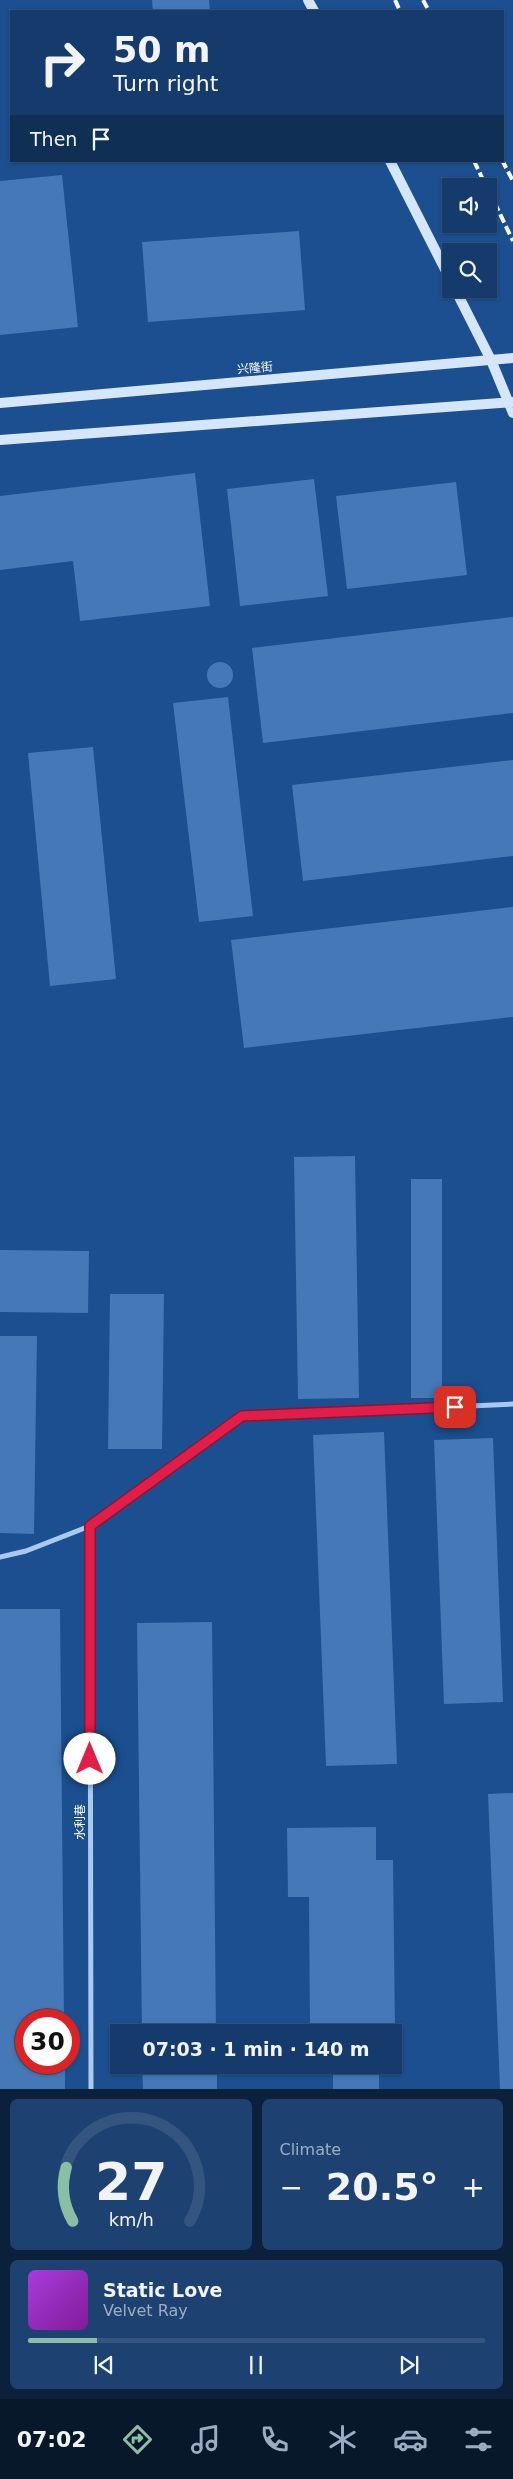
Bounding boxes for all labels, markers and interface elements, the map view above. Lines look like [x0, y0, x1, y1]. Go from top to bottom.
icon: right [30, 30, 95, 95]
text: 50 m [113, 30, 210, 70]
text: Turn right [113, 71, 218, 96]
icon: arrive [87, 125, 115, 153]
text: Then [30, 128, 77, 150]
map controls [442, 178, 497, 298]
button: sound [442, 178, 497, 233]
button: search [442, 243, 497, 298]
street label: 兴隆街 [236, 359, 274, 377]
pin [434, 1386, 476, 1428]
icon: arrive [441, 1393, 469, 1421]
position arrow [63, 1732, 115, 1784]
street label: 水利巷 [73, 1804, 87, 1840]
speed limit sign: 30 [15, 2009, 80, 2074]
text: 07:03 · 1 min · 140 m [142, 2038, 370, 2060]
text: Climate [280, 2140, 341, 2159]
text: 27 [95, 2152, 167, 2212]
text: 20.5° [326, 2165, 439, 2209]
text: − [280, 2171, 303, 2204]
text: + [462, 2171, 485, 2204]
text: km/h [108, 2209, 153, 2230]
text: Static Love [103, 2279, 223, 2301]
text: Velvet Ray [103, 2301, 188, 2320]
icon: previous [90, 2351, 118, 2379]
icon: pause [242, 2351, 270, 2379]
icon: next [395, 2351, 423, 2379]
icon: directions [120, 2422, 155, 2457]
icon: music [188, 2422, 223, 2457]
icon: phone [257, 2422, 292, 2457]
icon: climate [325, 2422, 360, 2457]
icon: car [393, 2422, 428, 2457]
icon: filters [461, 2422, 496, 2457]
text: 07:02 [17, 2427, 87, 2452]

